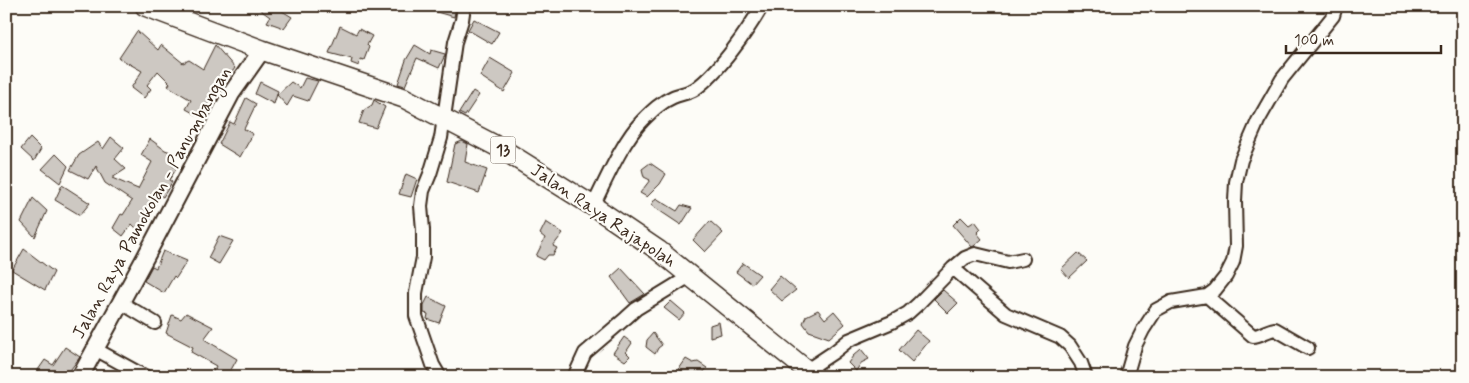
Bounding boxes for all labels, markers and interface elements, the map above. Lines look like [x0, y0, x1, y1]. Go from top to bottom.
scale bar [1286, 22, 1442, 54]
text: 100 m [1294, 31, 1334, 51]
street label: Jalan Raya Pamokolan - Panumbangan [67, 63, 238, 344]
road number: 13 [490, 136, 516, 164]
street label: Jalan Raya Rajapolah [526, 158, 680, 274]

